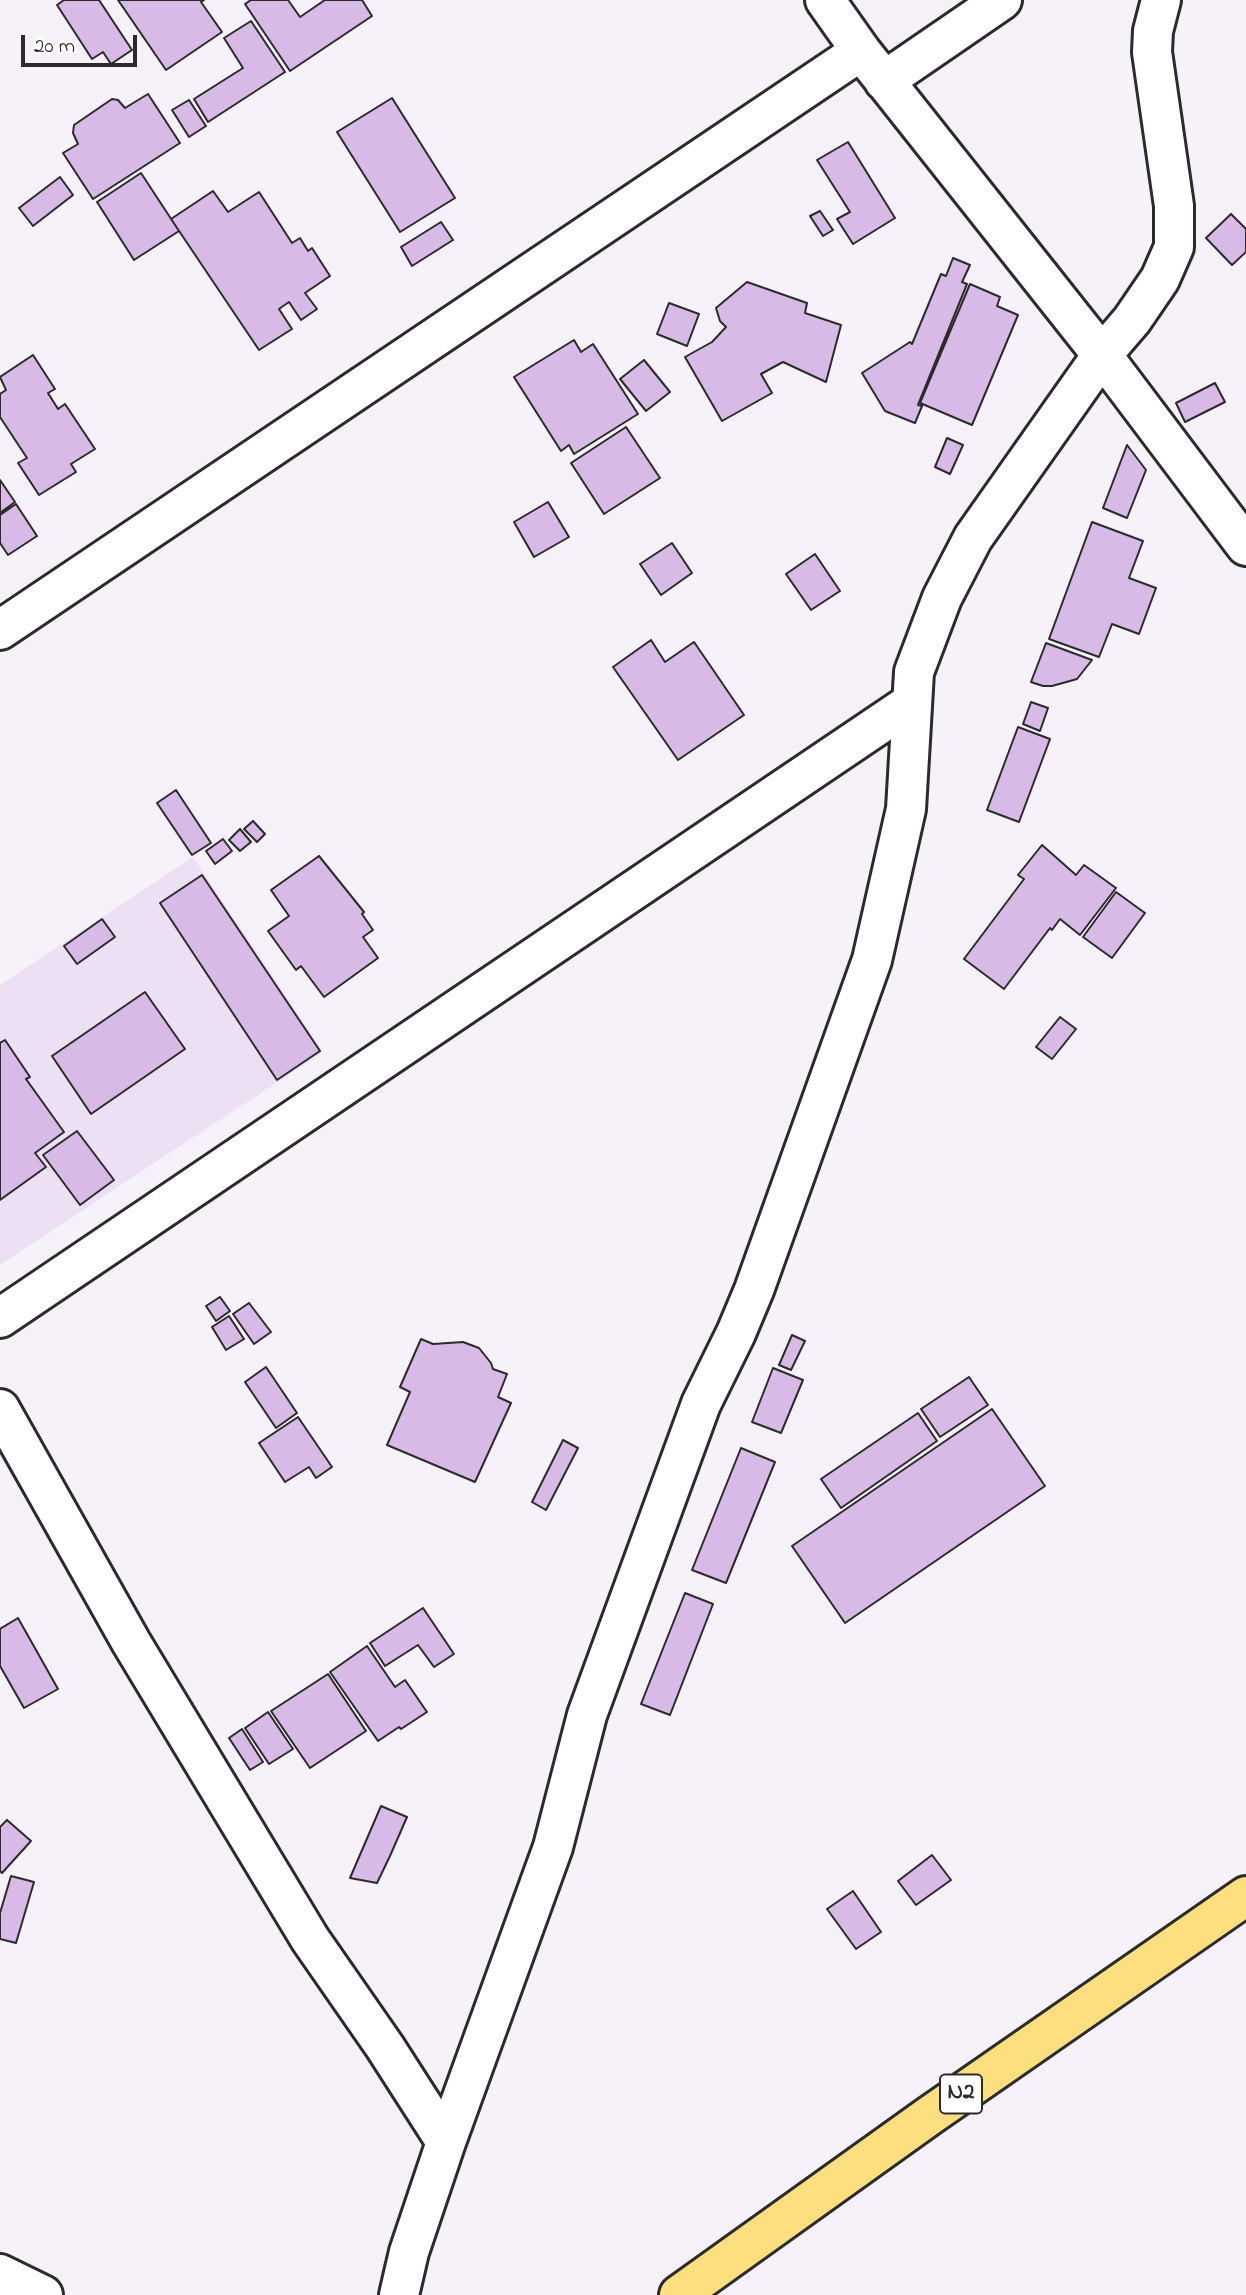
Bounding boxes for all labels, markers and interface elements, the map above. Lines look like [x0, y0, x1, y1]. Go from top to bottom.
scale bar [24, 21, 140, 65]
text: 20 m [34, 32, 75, 62]
road number: N2 [940, 2074, 982, 2114]

